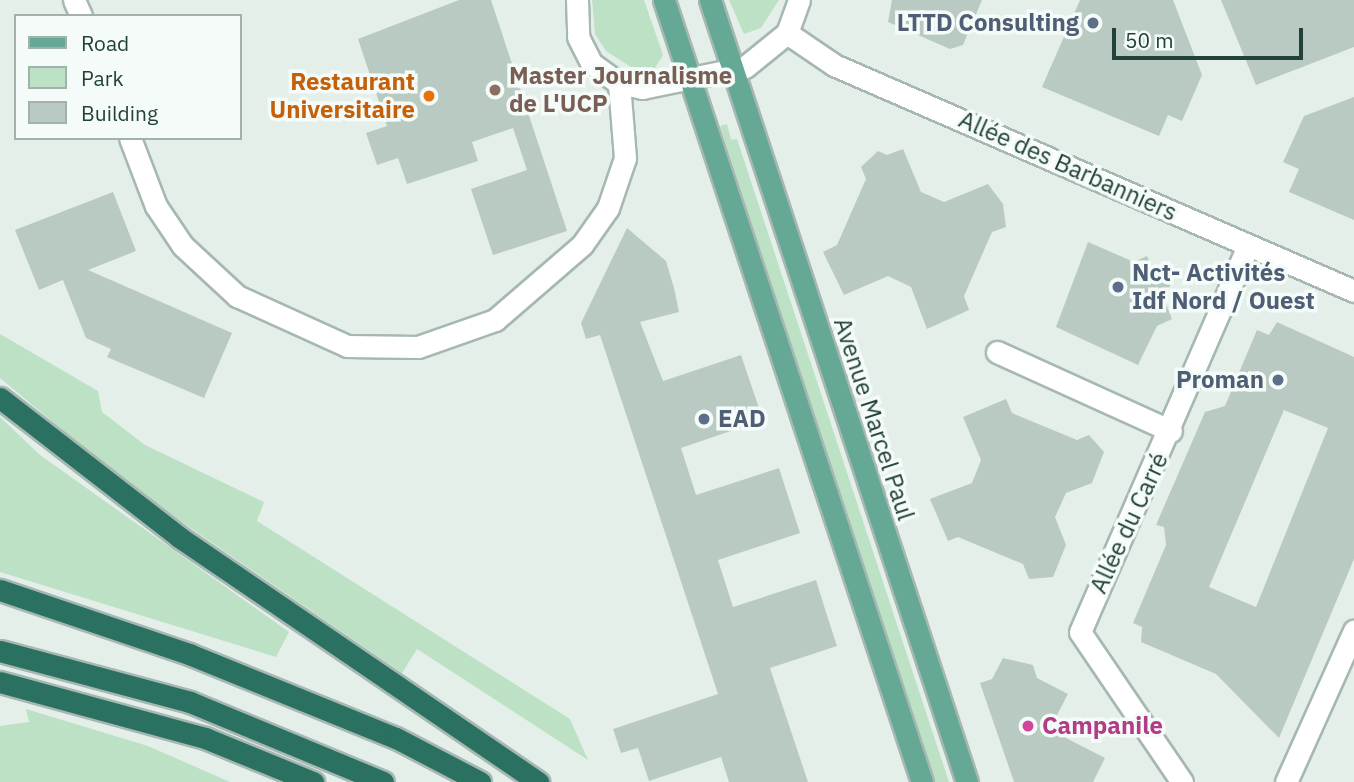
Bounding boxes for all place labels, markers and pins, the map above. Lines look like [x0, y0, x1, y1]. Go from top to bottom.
place label: LTTD Consulting [897, 9, 1079, 37]
marker: LTTD Consulting [1085, 15, 1101, 31]
place label: Master Journalisme de L'UCP [509, 62, 732, 118]
place label: Restaurant Universitaire [270, 68, 415, 124]
marker: Master Journalisme de L'UCP [487, 82, 503, 98]
marker: Restaurant Universitaire [421, 88, 437, 104]
place label: Nct- Activités Idf Nord / Ouest [1132, 259, 1315, 315]
marker: Nct- Activités Idf Nord / Ouest [1110, 279, 1126, 295]
place label: Proman [1176, 366, 1264, 394]
marker: Proman [1270, 372, 1286, 388]
place label: EAD [718, 405, 766, 433]
marker: EAD [696, 411, 712, 427]
place label: Campanile [1042, 712, 1163, 740]
marker: Campanile [1020, 718, 1036, 734]

